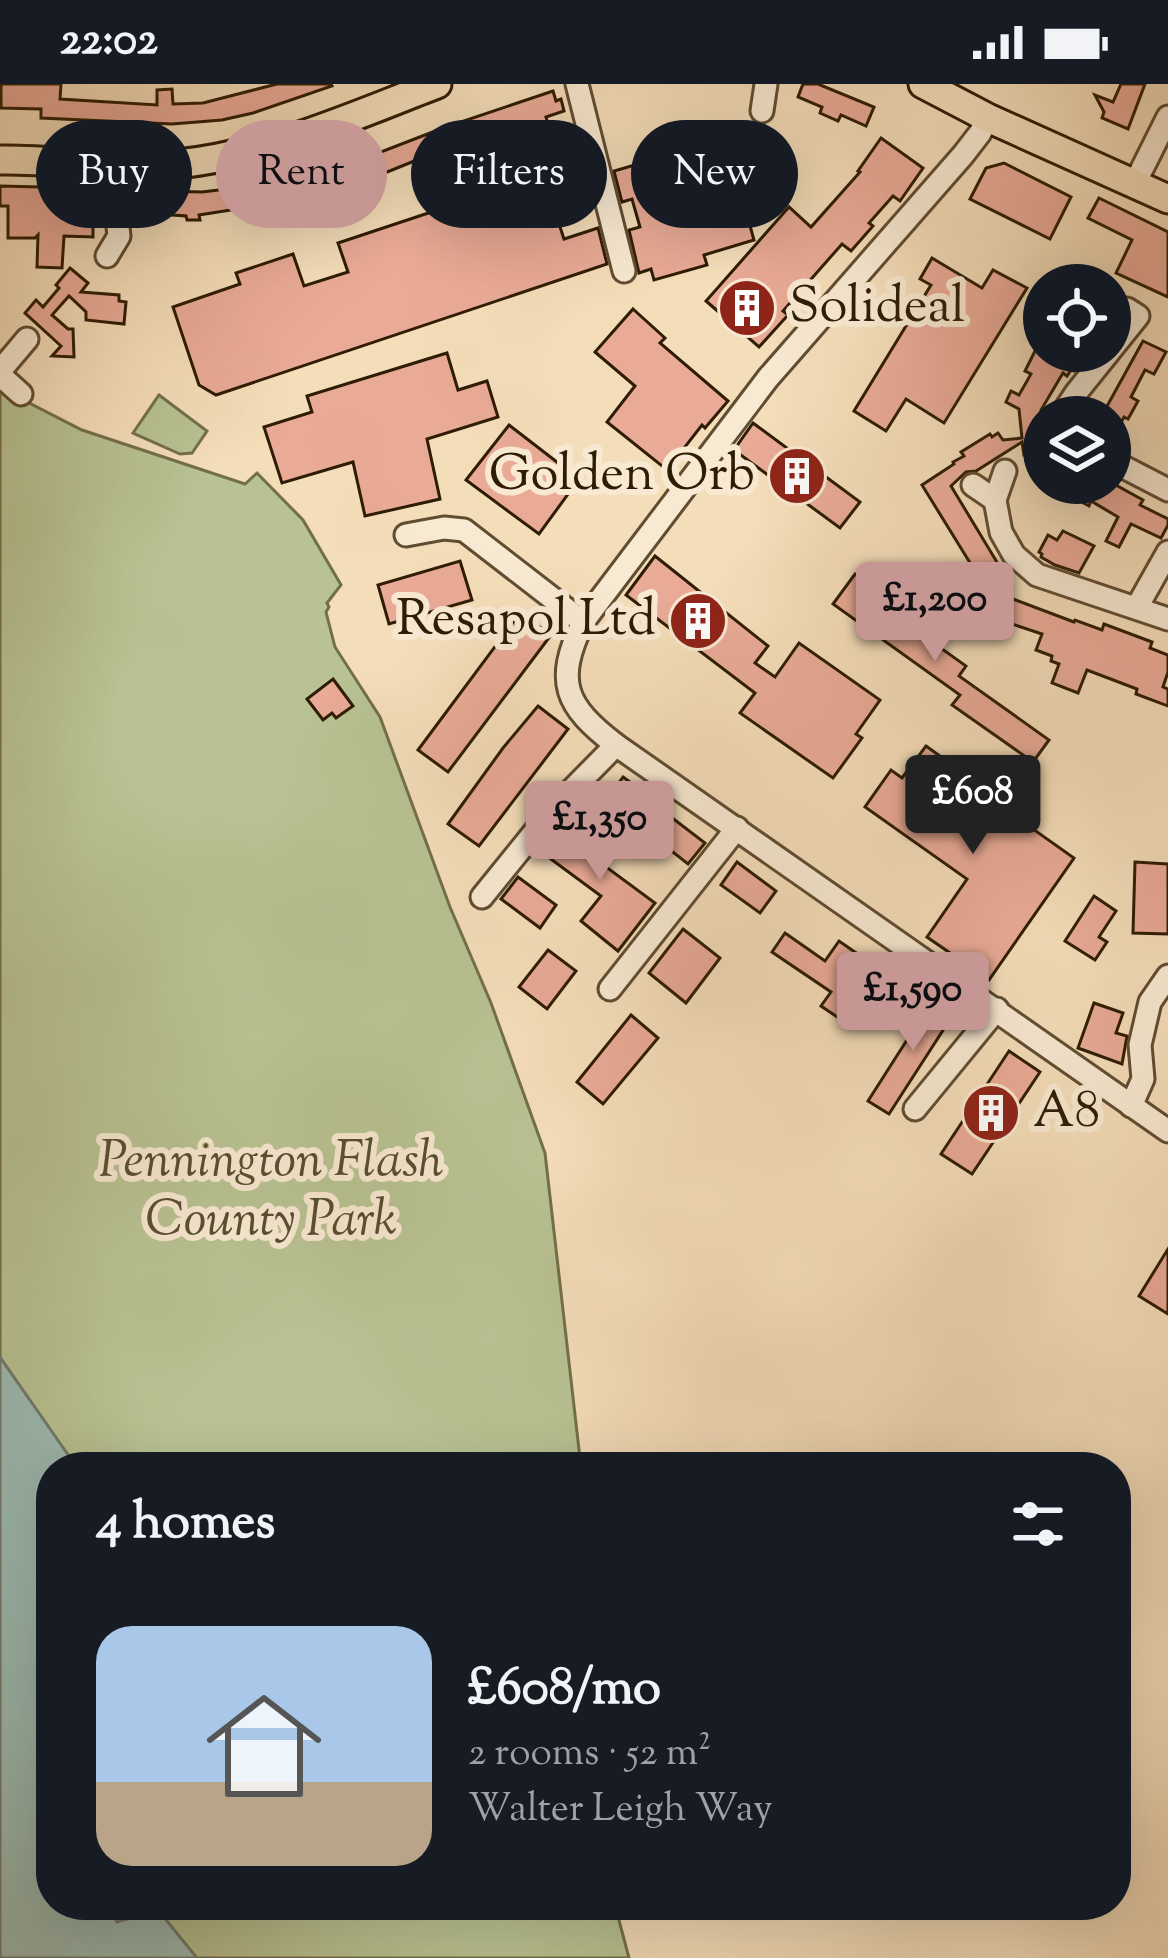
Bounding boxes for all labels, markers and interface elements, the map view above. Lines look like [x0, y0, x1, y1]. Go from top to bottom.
text: 22:02 [60, 10, 158, 75]
chip: Buy [36, 120, 192, 228]
chip: Rent [216, 120, 387, 228]
chip: Filters [411, 120, 607, 228]
chip: New [631, 120, 798, 228]
map controls [1023, 264, 1131, 504]
button: locate [1023, 264, 1131, 372]
place label: Solideal [789, 272, 965, 345]
building icon: Solideal [716, 277, 778, 339]
button: layers [1023, 396, 1131, 504]
place label: Golden Orb [489, 440, 755, 513]
building icon: Golden Orb [766, 445, 828, 507]
pin: £1,200 [837, 562, 1033, 664]
text: £1,200 [883, 573, 987, 629]
place label: Resapol Ltd [396, 585, 656, 658]
building icon: Resapol Ltd [667, 590, 729, 652]
pin: £608 [902, 755, 1044, 857]
text: £608 [932, 766, 1014, 822]
pin: £1,350 [502, 781, 698, 883]
text: £1,350 [553, 792, 647, 848]
pin: £1,590 [815, 952, 1011, 1054]
text: £1,590 [864, 963, 962, 1019]
place label: A8 [1033, 1077, 1100, 1150]
building icon: A8 [960, 1082, 1022, 1144]
park label: Pennington Flash County Park [99, 1126, 444, 1258]
text: 4 homes [96, 1488, 275, 1561]
icon: filters [1005, 1491, 1071, 1557]
text: £608/mo [468, 1654, 661, 1727]
icon: home [192, 1674, 336, 1818]
text: 2 rooms · 52 m² [468, 1727, 711, 1783]
text: Walter Leigh Way [468, 1783, 773, 1839]

